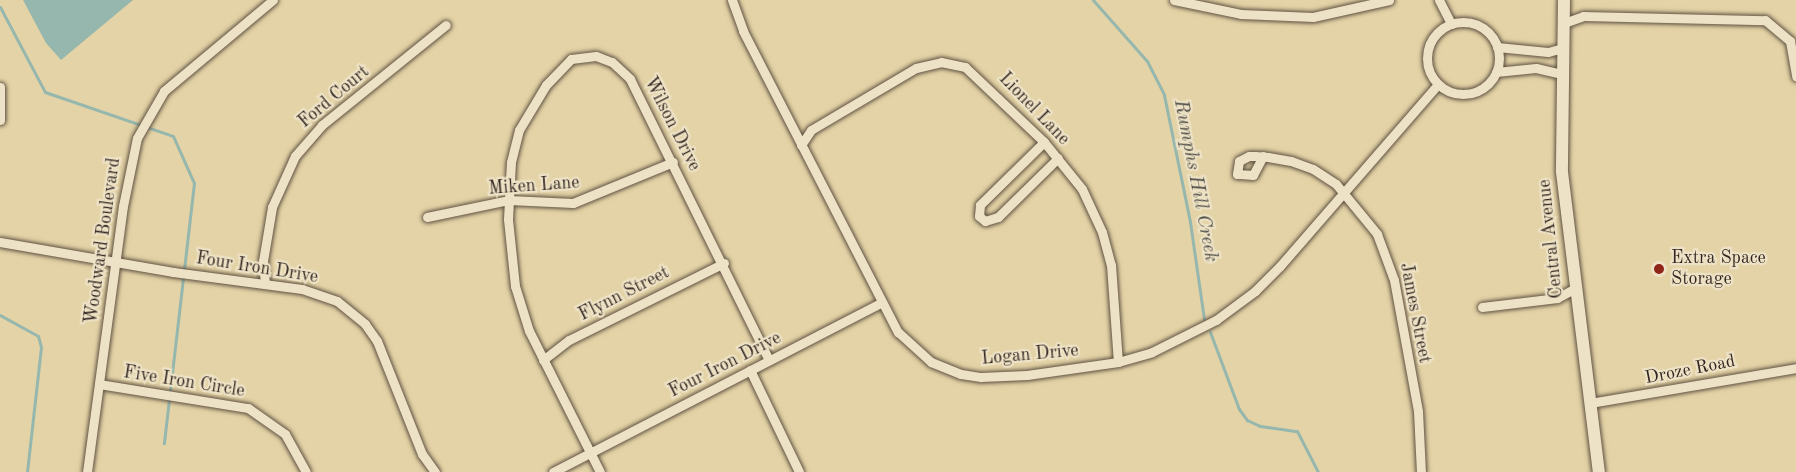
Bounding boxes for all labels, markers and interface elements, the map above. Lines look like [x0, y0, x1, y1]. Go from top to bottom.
street label: Ford Court [294, 61, 374, 133]
street label: Lionel Lane [994, 68, 1074, 150]
street label: Wilson Drive [639, 73, 705, 175]
water label: Rumphs Hill Creek [1167, 98, 1223, 264]
street label: Woodward Boulevard [81, 157, 125, 325]
street label: Miken Lane [488, 172, 580, 200]
street label: Central Avenue [1534, 178, 1568, 300]
street label: Four Iron Drive [194, 248, 320, 288]
place label: Extra Space Storage [1671, 248, 1766, 290]
street label: James Street [1395, 261, 1435, 365]
street label: Flynn Street [575, 262, 673, 326]
marker: Extra Space Storage [1652, 262, 1666, 276]
street label: Four Iron Drive [665, 327, 785, 403]
street label: Logan Drive [980, 340, 1080, 370]
street label: Droze Road [1643, 351, 1737, 389]
street label: Five Iron Circle [122, 362, 246, 402]

